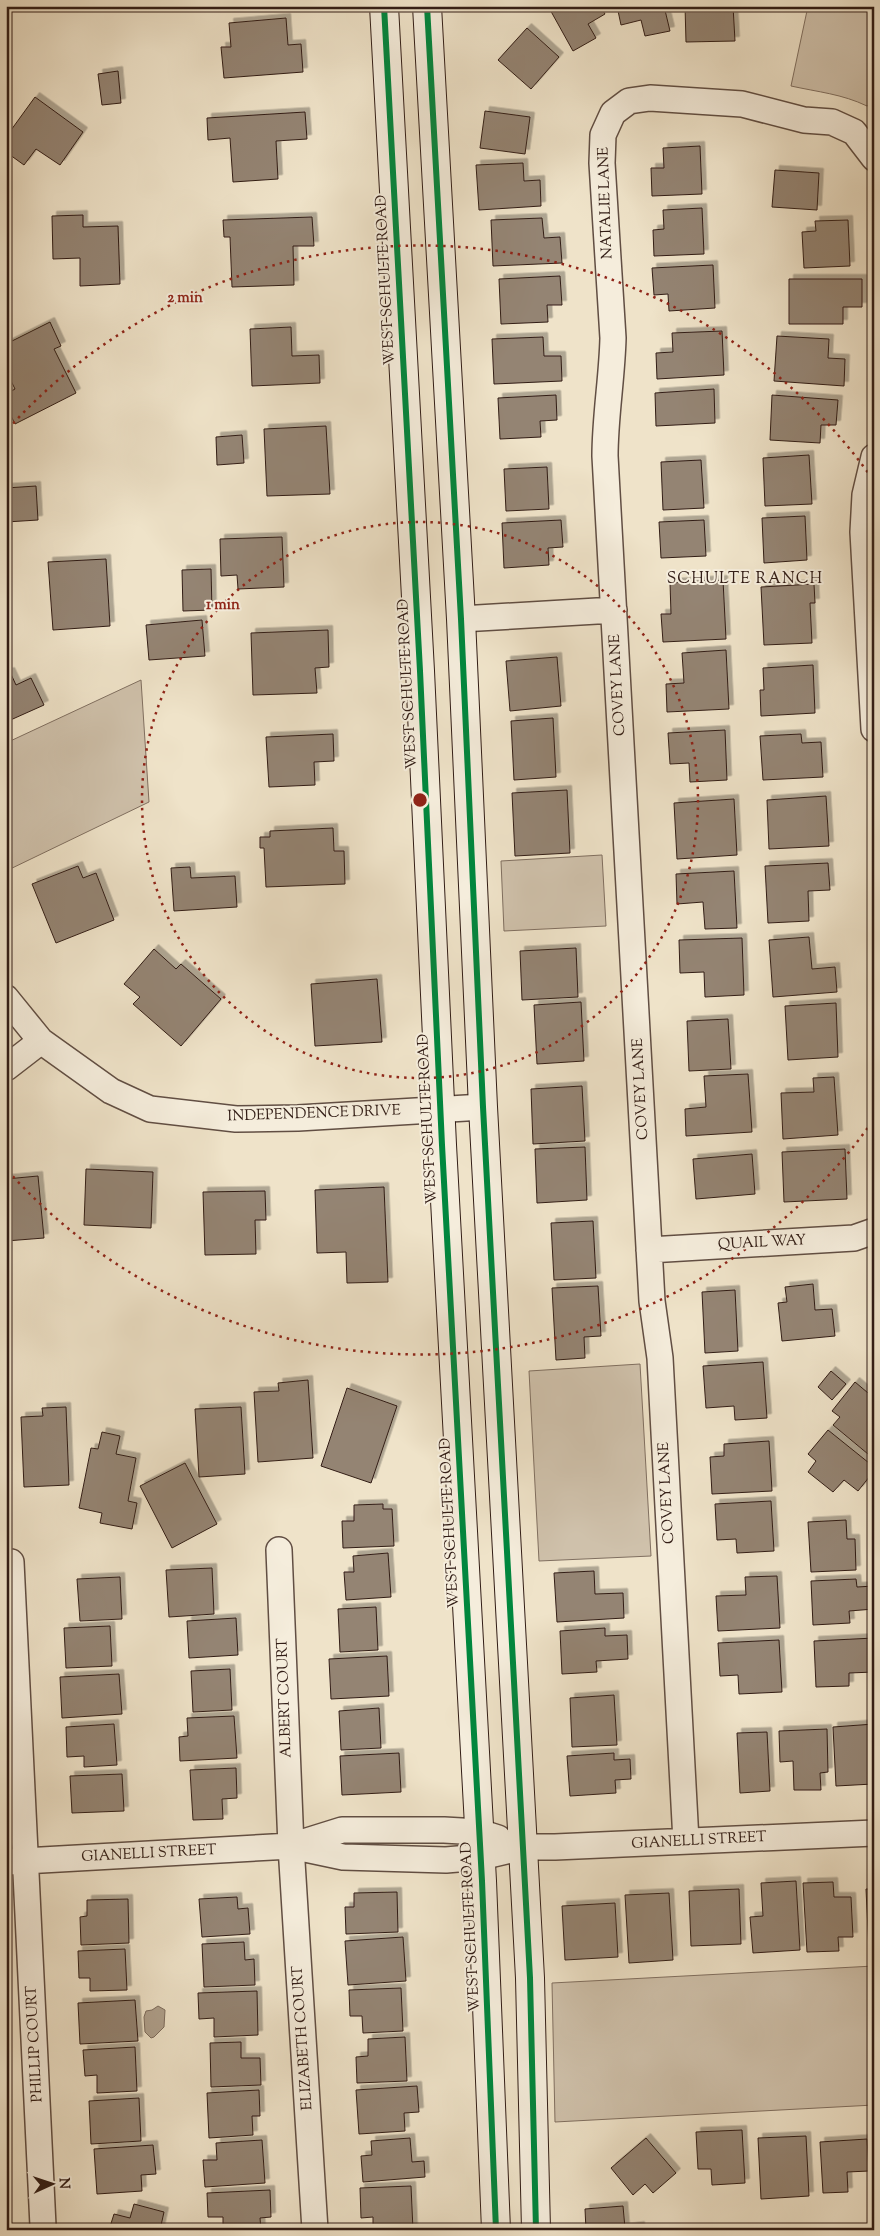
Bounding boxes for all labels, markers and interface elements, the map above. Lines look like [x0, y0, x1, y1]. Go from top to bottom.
street label: NATALIE LANE [594, 146, 618, 260]
street label: WEST SCHULTE ROAD [371, 194, 401, 366]
text: 2 min [167, 288, 203, 309]
district label: SCHULTE RANCH [667, 568, 823, 591]
text: 1 min [206, 595, 240, 616]
street label: WEST SCHULTE ROAD [393, 598, 423, 770]
street label: COVEY LANE [605, 634, 631, 736]
centre of rings [411, 791, 429, 809]
street label: WEST SCHULTE ROAD [413, 1033, 443, 1205]
street label: COVEY LANE [628, 1038, 654, 1140]
street label: INDEPENDENCE DRIVE [227, 1100, 401, 1128]
street label: QUAIL WAY [717, 1230, 807, 1256]
street label: WEST SCHULTE ROAD [435, 1437, 465, 1609]
street label: COVEY LANE [654, 1442, 680, 1544]
street label: ALBERT COURT [272, 1637, 298, 1758]
street label: GIANELLI STREET [631, 1827, 768, 1855]
street label: GIANELLI STREET [81, 1840, 218, 1868]
street label: WEST SCHULTE ROAD [456, 1841, 486, 2013]
street label: ELIZABETH COURT [287, 1965, 319, 2111]
street label: PHILLIP COURT [21, 1985, 49, 2103]
north arrow [28, 2158, 78, 2208]
text: N [53, 2177, 73, 2190]

